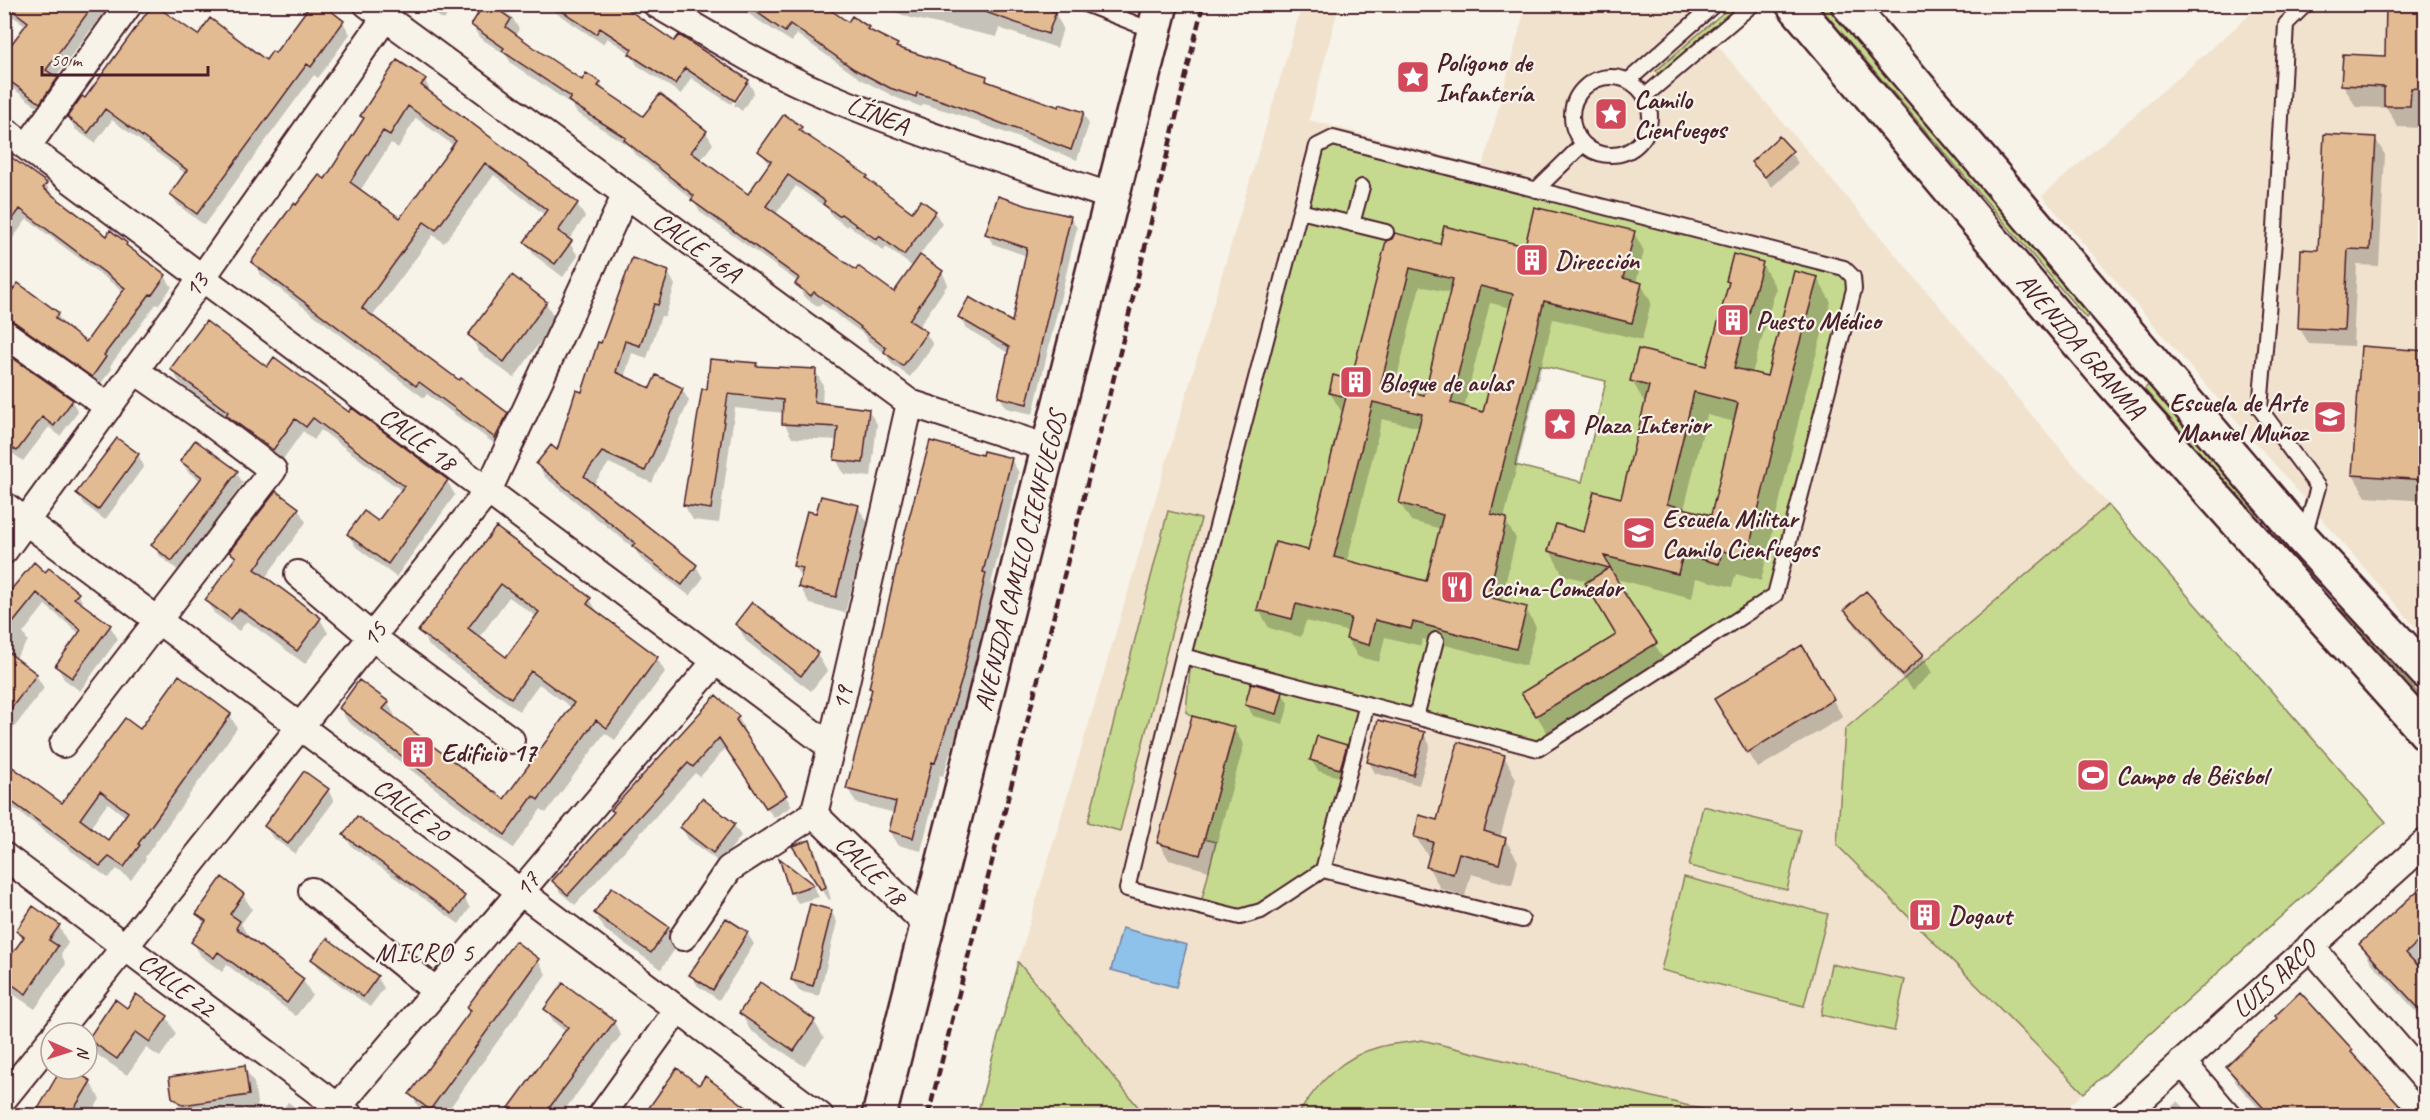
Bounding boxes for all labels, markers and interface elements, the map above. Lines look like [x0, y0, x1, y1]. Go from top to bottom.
scale bar [42, 39, 208, 77]
place label: Polígono de Infantería [1436, 46, 1535, 109]
text: 50 m [51, 49, 84, 71]
place icon: Polígono de Infantería [1395, 59, 1431, 95]
place label: Camilo Cienfuegos [1634, 83, 1729, 146]
street label: LÍNEA [842, 88, 915, 142]
place icon: Camilo Cienfuegos [1593, 96, 1629, 132]
street label: CALLE 16A [647, 204, 749, 291]
building icon: Dirección [1514, 242, 1550, 278]
place label: Dirección [1555, 244, 1640, 277]
street label: 13 [176, 264, 218, 304]
street label: AVENIDA GRANMA [2010, 266, 2154, 426]
building icon: Puesto Médico [1715, 302, 1751, 338]
place label: Puesto Médico [1756, 304, 1883, 337]
building icon: Bloque de aulas [1338, 364, 1374, 400]
place label: Bloque de aulas [1379, 366, 1515, 399]
place label: Escuela de Arte Manuel Muñoz [2169, 386, 2310, 449]
street label: CALLE 18 [373, 399, 465, 480]
school or university icon: Escuela de Arte Manuel Muñoz [2312, 399, 2348, 435]
street label: AVENIDA CAMILO CIENFUEGOS [966, 404, 1075, 714]
place icon: Plaza Interior [1542, 406, 1578, 442]
place label: Plaza Interior [1583, 408, 1713, 441]
place label: Escuela Militar Camilo Cienfuegos [1662, 502, 1821, 565]
school or university icon: Escuela Militar Camilo Cienfuegos [1621, 515, 1657, 551]
restaurant icon: Cocina-Comedor [1439, 569, 1475, 605]
place label: Cocina-Comedor [1480, 571, 1625, 604]
street label: 15 [354, 614, 395, 653]
street label: 19 [823, 681, 861, 713]
building icon: Edificio 17 [400, 734, 436, 770]
place label: Edificio 17 [441, 736, 538, 769]
sports icon: Campo de Béisbol [2075, 757, 2111, 793]
place label: Campo de Béisbol [2116, 759, 2273, 792]
street label: CALLE 20 [367, 770, 459, 851]
street label: CALLE 18 [828, 827, 915, 914]
street label: 17 [507, 863, 548, 904]
building icon: Dogaut [1907, 897, 1943, 933]
place label: Dogaut [1948, 899, 2015, 932]
street label: LUIS ARCO [2225, 931, 2325, 1025]
district label: MICRO 5 [375, 935, 475, 969]
street label: CALLE 22 [132, 945, 224, 1026]
north arrow [39, 1021, 99, 1081]
text: N [73, 1046, 93, 1060]

